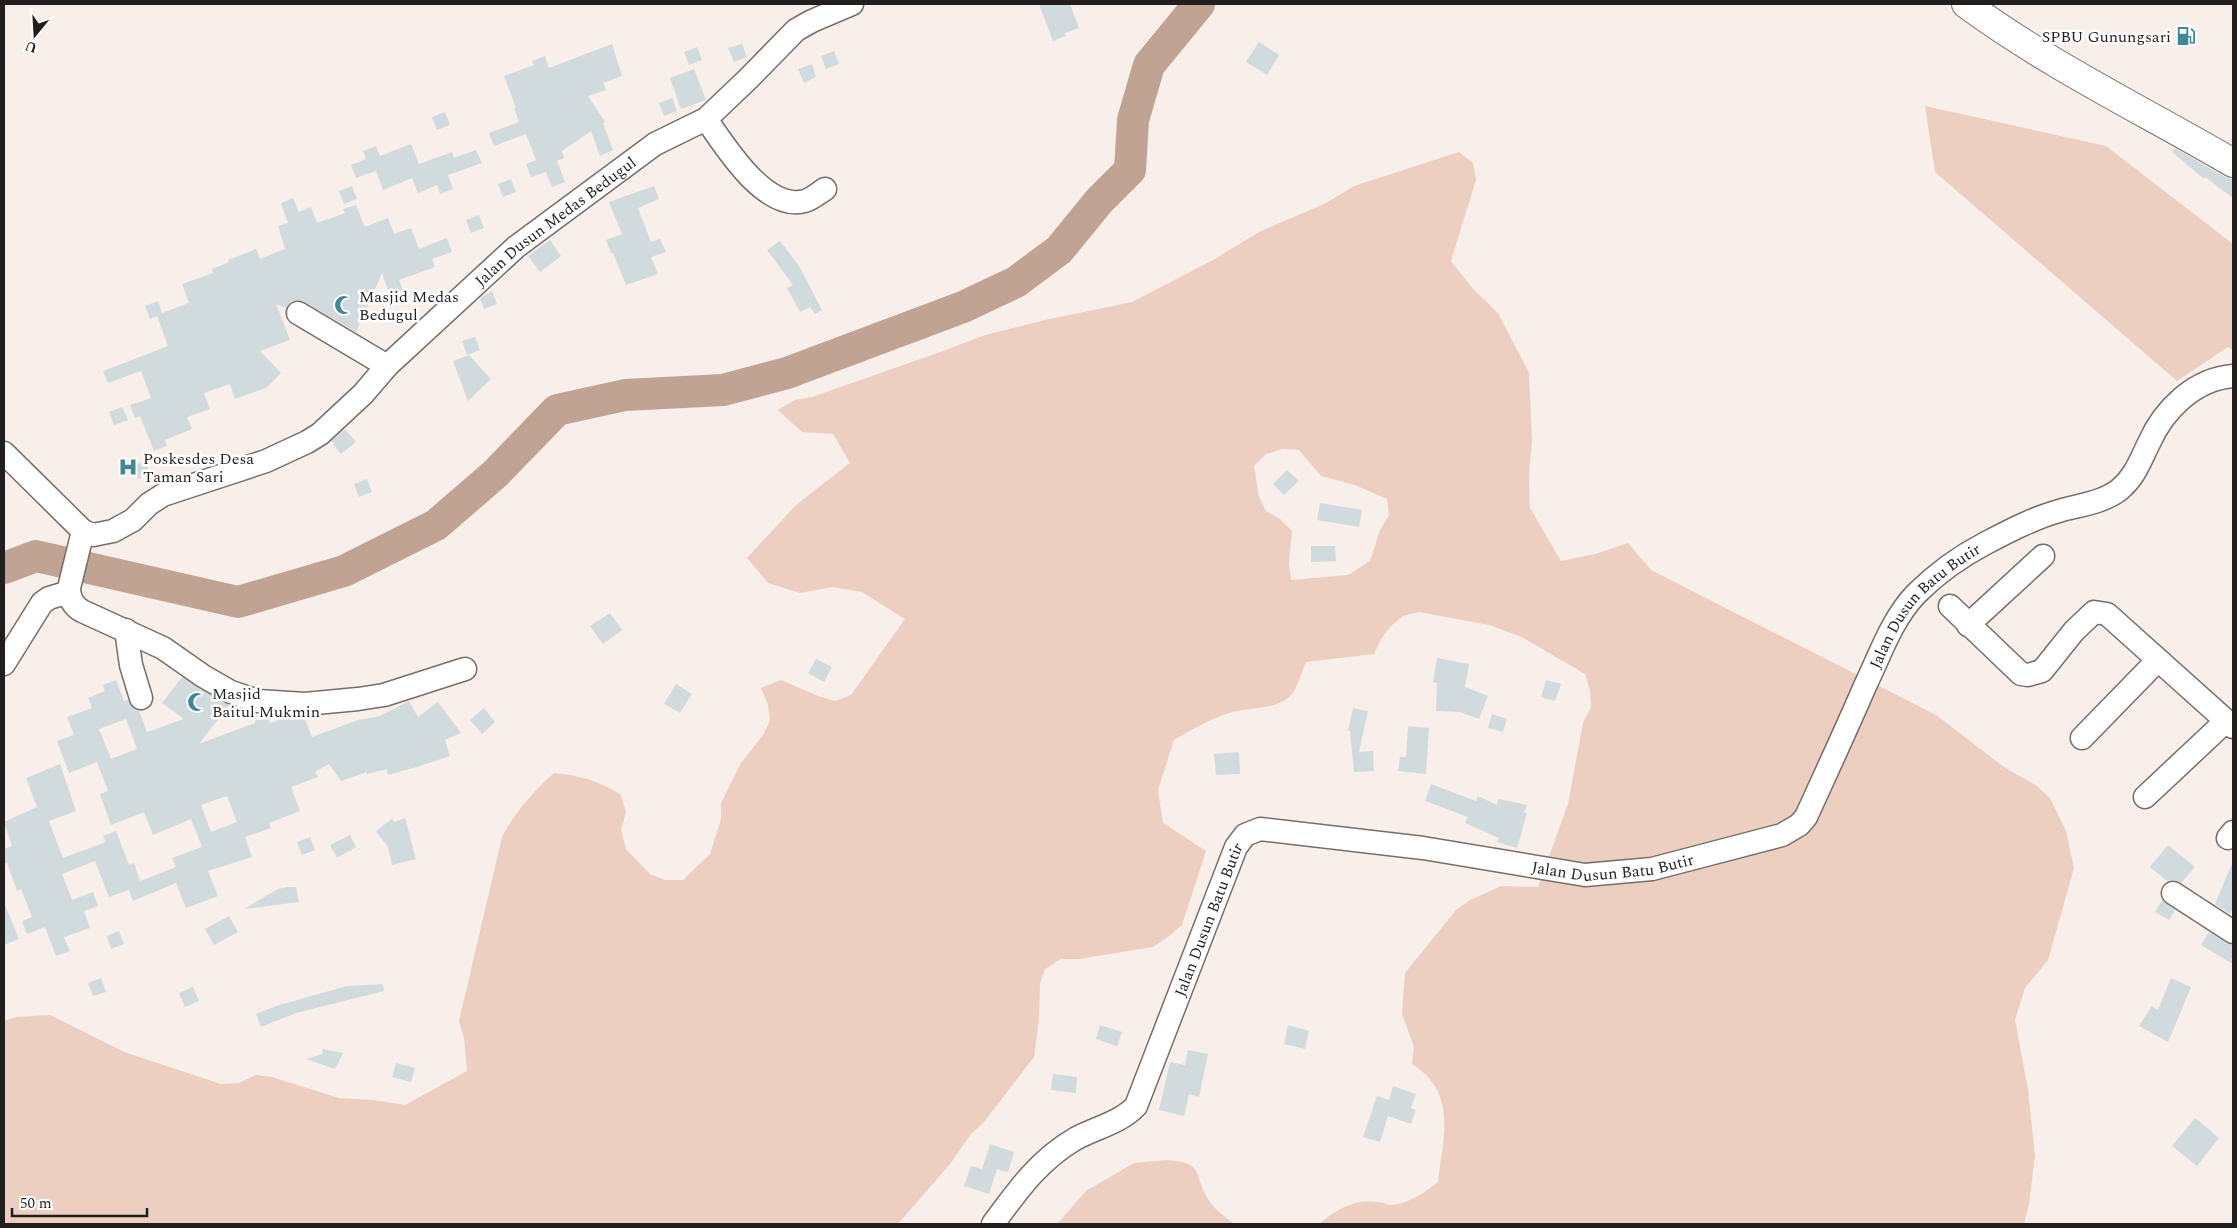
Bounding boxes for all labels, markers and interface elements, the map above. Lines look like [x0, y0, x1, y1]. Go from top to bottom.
north arrow [10, 10, 60, 60]
place label: SPBU Gunungsari [2042, 25, 2171, 49]
fuel station icon: SPBU Gunungsari [2175, 25, 2197, 47]
text: U [22, 35, 40, 59]
street label: Jalan Dusun Medas Bedugul [469, 151, 641, 293]
place label: Masjid Medas Bedugul [359, 285, 459, 327]
mosque icon: Masjid Medas Bedugul [333, 294, 355, 316]
place label: Poskesdes Desa Taman Sari [143, 447, 254, 489]
hospital icon: Poskesdes Desa Taman Sari [117, 456, 139, 478]
street label: Jalan Dusun Batu Butir [1864, 537, 1985, 673]
place label: Masjid Baitul Mukmin [212, 682, 320, 724]
mosque icon: Masjid Baitul Mukmin [186, 691, 208, 713]
street label: Jalan Dusun Batu Butir [1168, 837, 1249, 1000]
street label: Jalan Dusun Batu Butir [1530, 848, 1696, 888]
scale bar [12, 1186, 148, 1218]
text: 50 m [20, 1192, 52, 1215]

